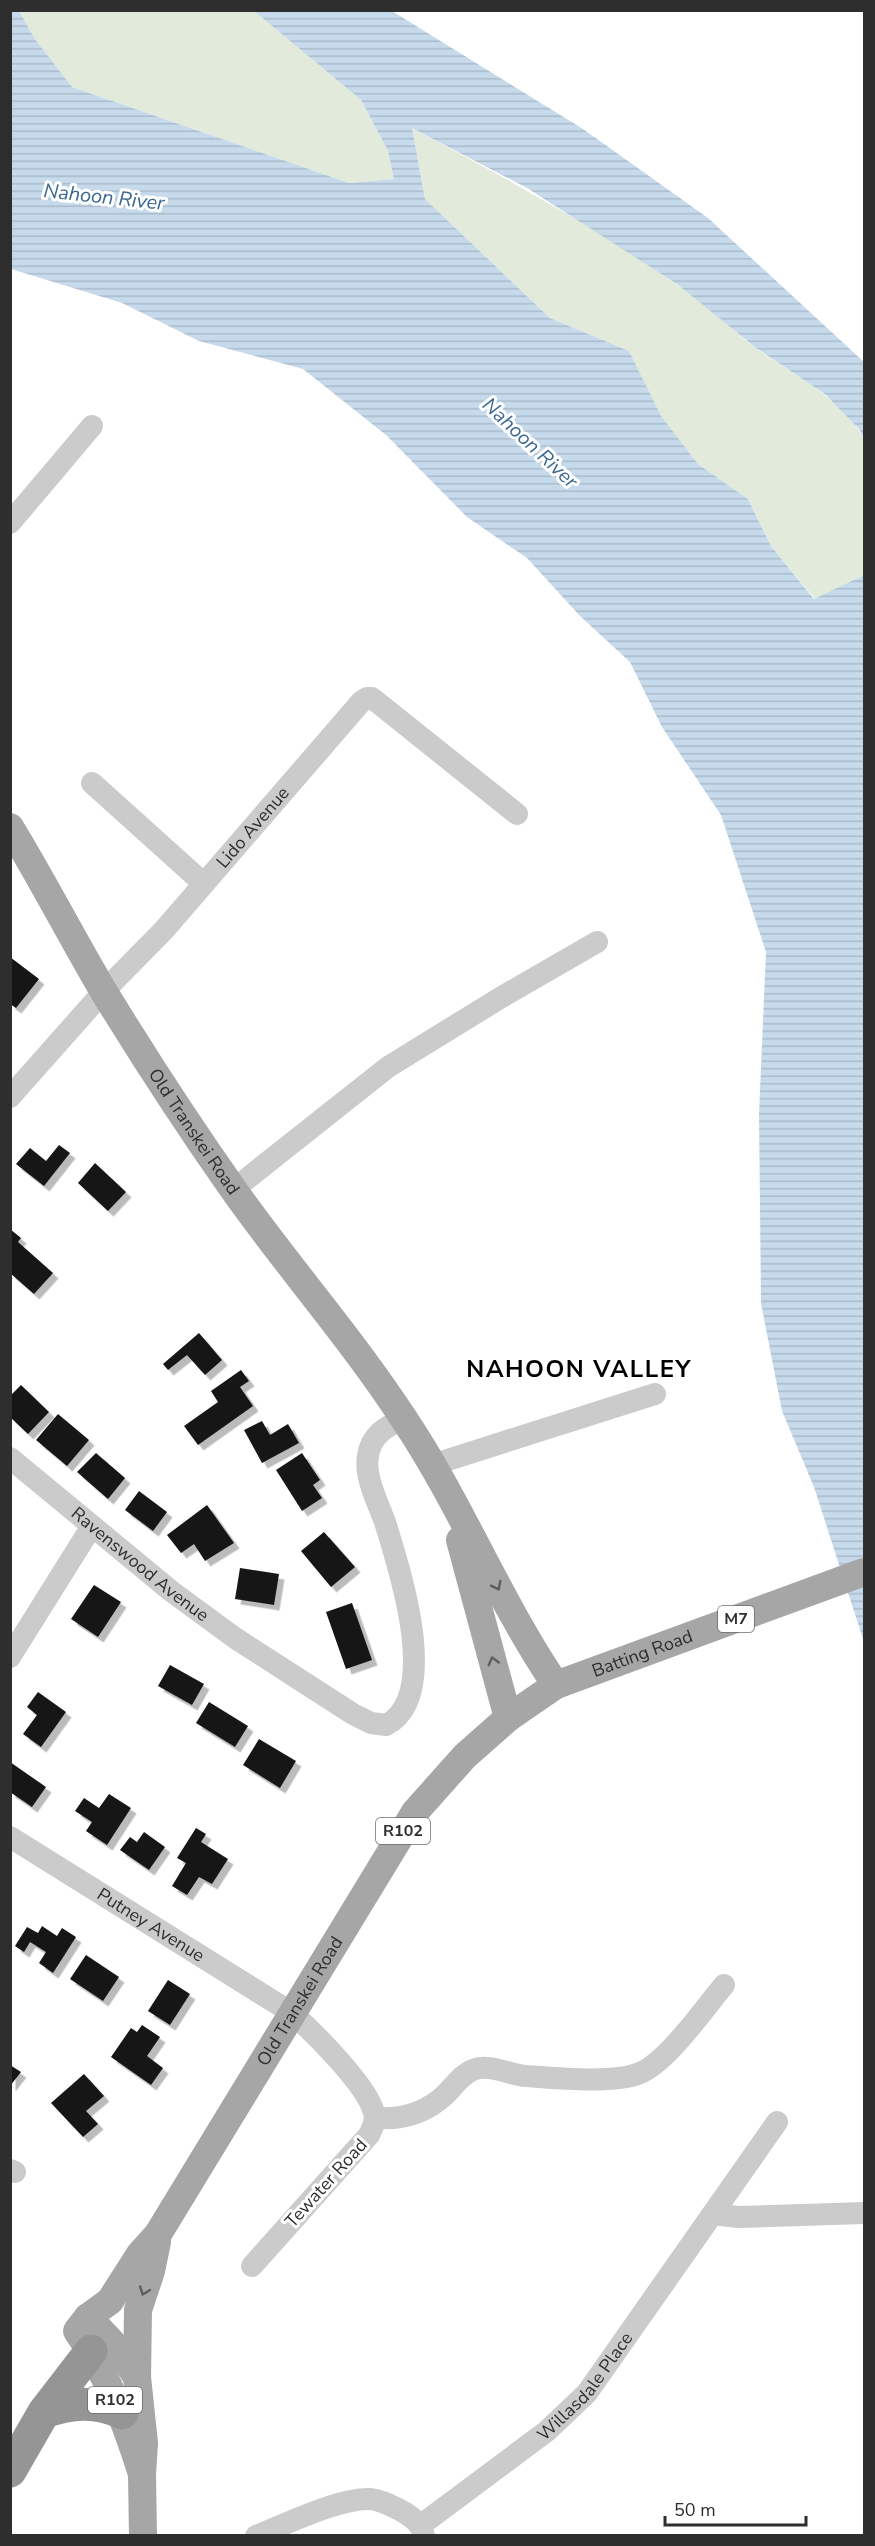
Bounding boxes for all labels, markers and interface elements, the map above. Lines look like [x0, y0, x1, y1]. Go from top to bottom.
water label: Nahoon River [42, 177, 167, 217]
water label: Nahoon River [476, 392, 584, 495]
street label: Lido Avenue [211, 781, 295, 873]
street label: Old Transkei Road [143, 1064, 245, 1199]
district label: NAHOON VALLEY [466, 1353, 692, 1385]
street label: Ravenswood Avenue [66, 1501, 214, 1627]
one-way arrow [490, 1579, 501, 1590]
road number: M7 [718, 1606, 754, 1632]
street label: Batting Road [588, 1624, 696, 1683]
one-way arrow [487, 1656, 500, 1666]
road number: R102 [376, 1818, 430, 1844]
street label: Putney Avenue [92, 1882, 209, 1968]
street label: Old Transkei Road [251, 1932, 348, 2070]
street label: Tewater Road [280, 2133, 372, 2233]
one-way arrow [138, 2285, 151, 2296]
street label: Willasdale Place [532, 2327, 638, 2446]
road number: R102 [88, 2387, 142, 2413]
scale bar [665, 2489, 806, 2527]
text: 50 m [674, 2498, 716, 2522]

